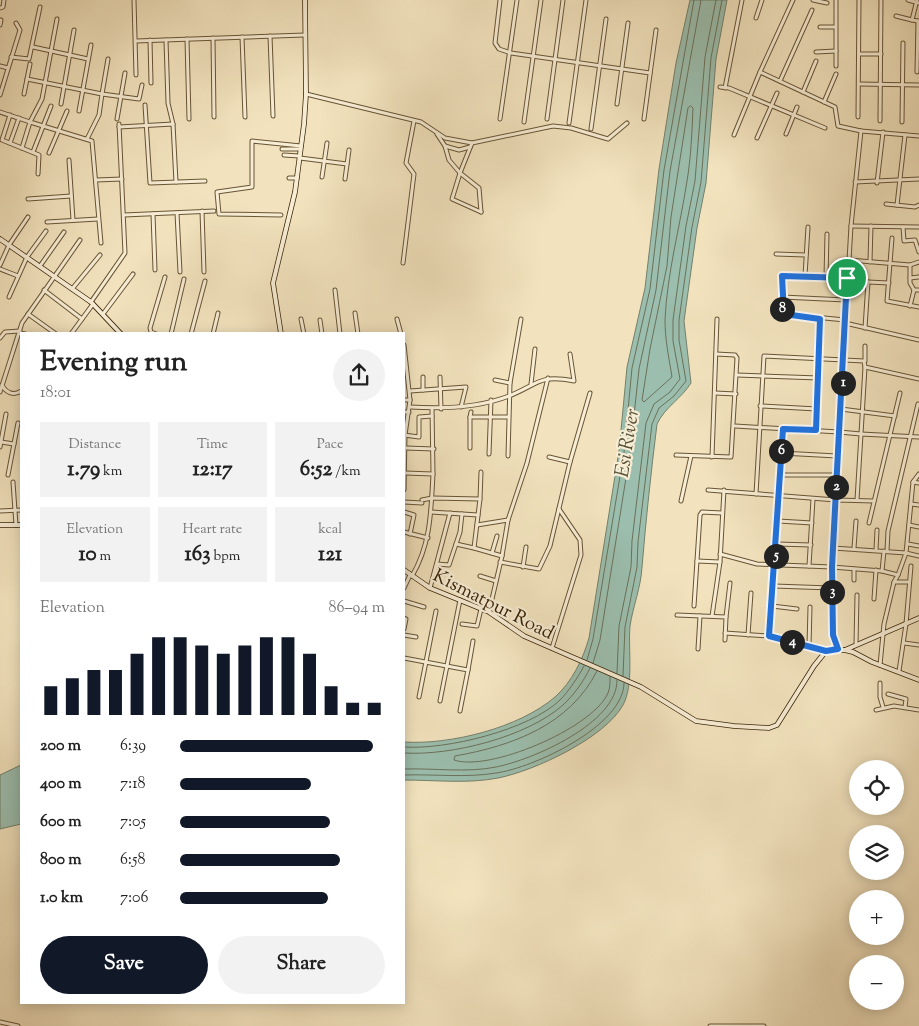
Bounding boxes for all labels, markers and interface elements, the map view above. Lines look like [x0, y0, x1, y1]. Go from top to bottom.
pin [826, 257, 868, 299]
icon: arrive [833, 264, 861, 292]
pin: 8 [770, 296, 794, 322]
text: 8 [779, 299, 786, 319]
text: Evening run [40, 343, 187, 383]
button: share [333, 349, 385, 401]
pin: 1 [830, 370, 856, 396]
text: 1 [841, 373, 846, 393]
text: 18:01 [40, 382, 71, 405]
water label: Esi River [609, 407, 648, 480]
text: Distance [68, 435, 121, 455]
text: Time [197, 435, 228, 455]
text: Pace [317, 435, 344, 455]
pin: 6 [768, 438, 794, 464]
text: 6 [778, 441, 785, 461]
text: 1.79 [67, 455, 100, 485]
text: 12:17 [192, 455, 233, 485]
text: 6:52 [300, 455, 332, 485]
text: km [100, 462, 122, 482]
text: /km [332, 462, 361, 482]
pin: 2 [824, 474, 848, 500]
text: 2 [833, 477, 840, 497]
text: Elevation [66, 520, 123, 540]
text: Heart rate [183, 520, 242, 540]
text: kcal [318, 520, 342, 540]
text: 10 [79, 540, 97, 570]
text: 163 [185, 540, 211, 570]
text: 121 [318, 540, 342, 570]
pin: 5 [764, 544, 788, 568]
text: 5 [774, 546, 779, 566]
text: m [97, 547, 111, 567]
text: bpm [211, 547, 240, 567]
street label: Kismatpur Road [428, 563, 558, 648]
pin: 3 [820, 580, 844, 604]
text: 3 [830, 582, 835, 602]
text: Elevation [40, 597, 105, 620]
text: 86–94 m [329, 597, 385, 620]
pin: 4 [780, 630, 804, 654]
text: 4 [789, 632, 796, 652]
text: 200 m [40, 735, 81, 758]
text: 6:39 [120, 735, 146, 758]
map controls [849, 760, 904, 1010]
button: locate [849, 760, 904, 815]
text: 400 m [40, 773, 82, 796]
text: 7:18 [120, 773, 146, 796]
text: 600 m [40, 811, 82, 834]
text: 7:05 [120, 811, 146, 834]
button: layers [849, 825, 904, 880]
text: 800 m [40, 849, 82, 872]
text: 6:58 [120, 849, 145, 872]
text: 1.0 km [40, 887, 83, 910]
text: 7:06 [120, 887, 148, 910]
button: + [849, 890, 904, 945]
button: Save [40, 936, 208, 994]
button: Share [218, 936, 385, 994]
button: − [849, 955, 904, 1010]

